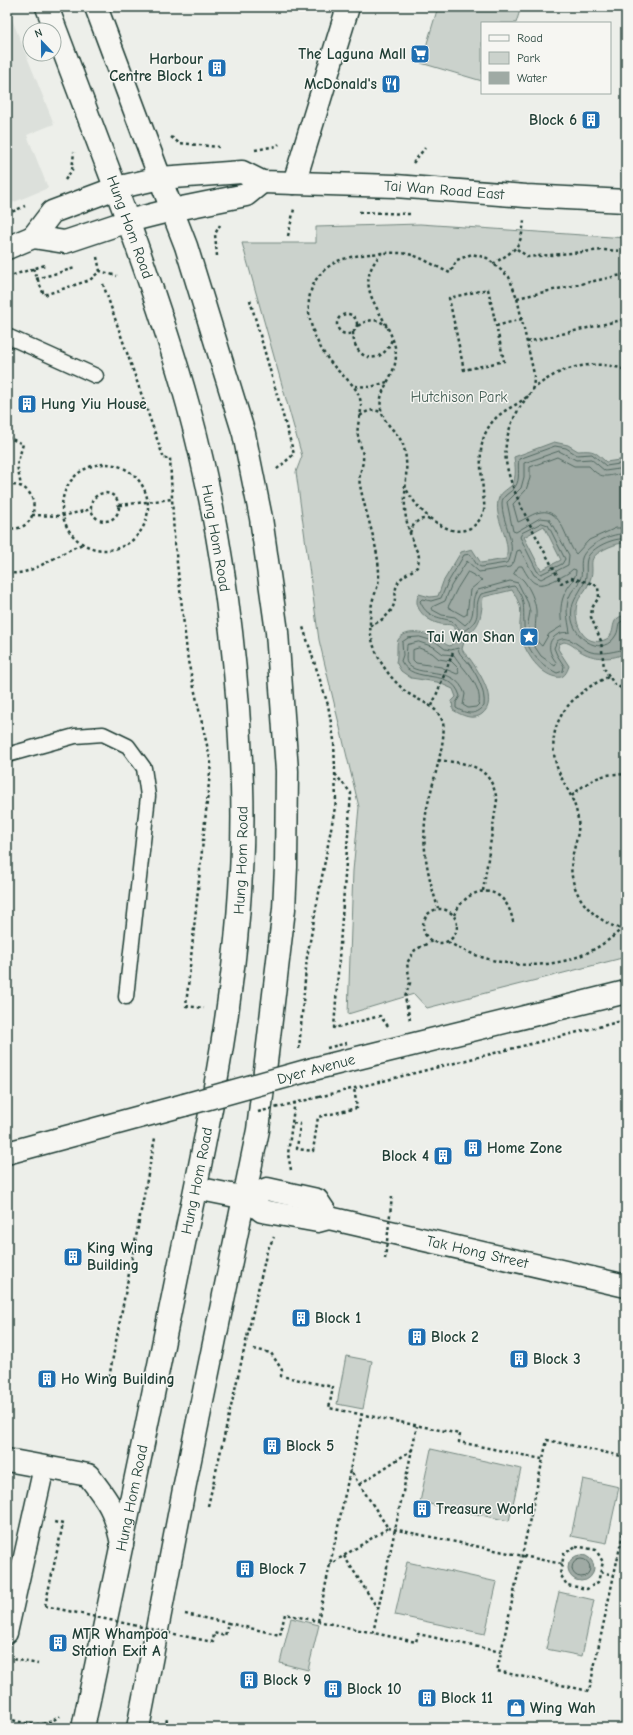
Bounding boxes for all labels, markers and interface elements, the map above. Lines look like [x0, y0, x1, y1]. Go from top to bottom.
north arrow [22, 22, 62, 62]
legend [481, 22, 611, 94]
text: N [33, 26, 44, 41]
text: Road [517, 31, 543, 45]
supermarket icon: The Laguna Mall [409, 43, 431, 65]
place label: The Laguna Mall [298, 45, 406, 63]
place label: Harbour Centre Block 1 [109, 50, 203, 85]
text: Park [517, 51, 540, 65]
building icon: Harbour Centre Block 1 [206, 57, 228, 79]
text: Water [517, 71, 547, 85]
restaurant icon: McDonald's [380, 73, 402, 95]
place label: McDonald's [304, 75, 377, 93]
building icon: Block 6 [580, 109, 602, 131]
place label: Block 6 [529, 111, 577, 129]
street label: Hung Hom Road [103, 173, 157, 281]
street label: Tai Wan Road East [384, 177, 506, 203]
park label: Hutchison Park [410, 388, 508, 406]
building icon: Hung Yiu House [16, 393, 38, 415]
place label: Hung Yiu House [41, 395, 147, 413]
street label: Hung Hom Road [198, 483, 234, 593]
place icon: Tai Wan Shan [518, 626, 540, 648]
place label: Tai Wan Shan [427, 628, 515, 646]
street label: Hung Hom Road [229, 806, 251, 915]
street label: Dyer Avenue [275, 1050, 357, 1088]
street label: Hung Hom Road [177, 1126, 216, 1236]
building icon: Home Zone [462, 1137, 484, 1159]
place label: Home Zone [487, 1139, 562, 1157]
building icon: Block 4 [432, 1145, 454, 1167]
place label: Block 4 [382, 1147, 429, 1165]
street label: Tak Hong Street [425, 1232, 531, 1272]
place label: King Wing Building [87, 1239, 154, 1274]
building icon: King Wing Building [62, 1246, 84, 1268]
building icon: Block 1 [290, 1307, 312, 1329]
place label: Block 1 [315, 1309, 361, 1327]
building icon: Block 2 [406, 1326, 428, 1348]
place label: Block 2 [431, 1328, 479, 1346]
building icon: Block 3 [508, 1348, 530, 1370]
place label: Block 3 [533, 1350, 581, 1368]
building icon: Ho Wing Building [36, 1368, 58, 1390]
place label: Ho Wing Building [61, 1370, 175, 1388]
building icon: Block 5 [261, 1435, 283, 1457]
place label: Block 5 [286, 1437, 334, 1455]
street label: Hung Hom Road [112, 1443, 151, 1553]
building icon: Treasure World [411, 1498, 433, 1520]
place label: Treasure World [436, 1500, 534, 1518]
building icon: Block 7 [234, 1558, 256, 1580]
place label: Block 7 [259, 1560, 306, 1578]
place label: MTR Whampoa Station Exit A [72, 1625, 168, 1660]
building icon: MTR Whampoa Station Exit A [47, 1632, 69, 1654]
building icon: Block 9 [238, 1669, 260, 1691]
place label: Block 9 [263, 1671, 311, 1689]
building icon: Block 10 [322, 1678, 344, 1700]
place label: Block 10 [347, 1680, 402, 1698]
building icon: Block 11 [416, 1687, 438, 1709]
place label: Block 11 [441, 1689, 493, 1707]
shop icon: Wing Wah [505, 1697, 527, 1719]
place label: Wing Wah [530, 1699, 596, 1717]

